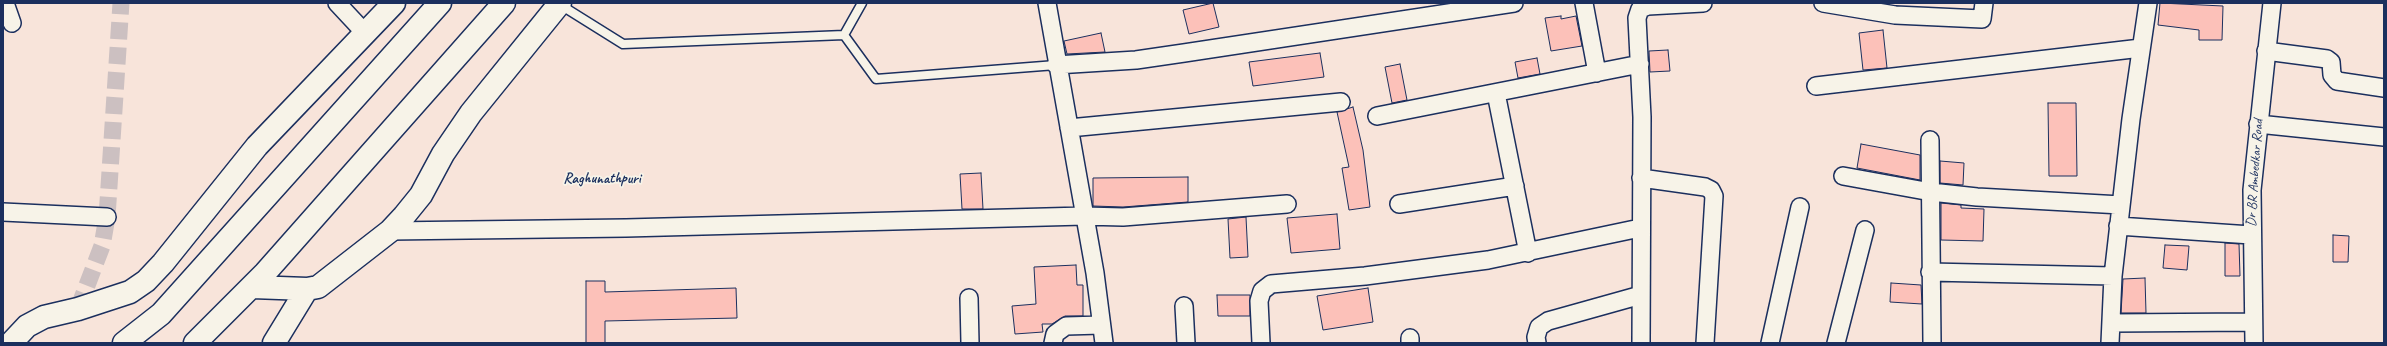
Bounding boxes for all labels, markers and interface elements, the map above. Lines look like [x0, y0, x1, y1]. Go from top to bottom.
street label: Dr BR Ambedkar Road [2243, 119, 2267, 227]
district label: Raghunathpuri [563, 170, 641, 188]

